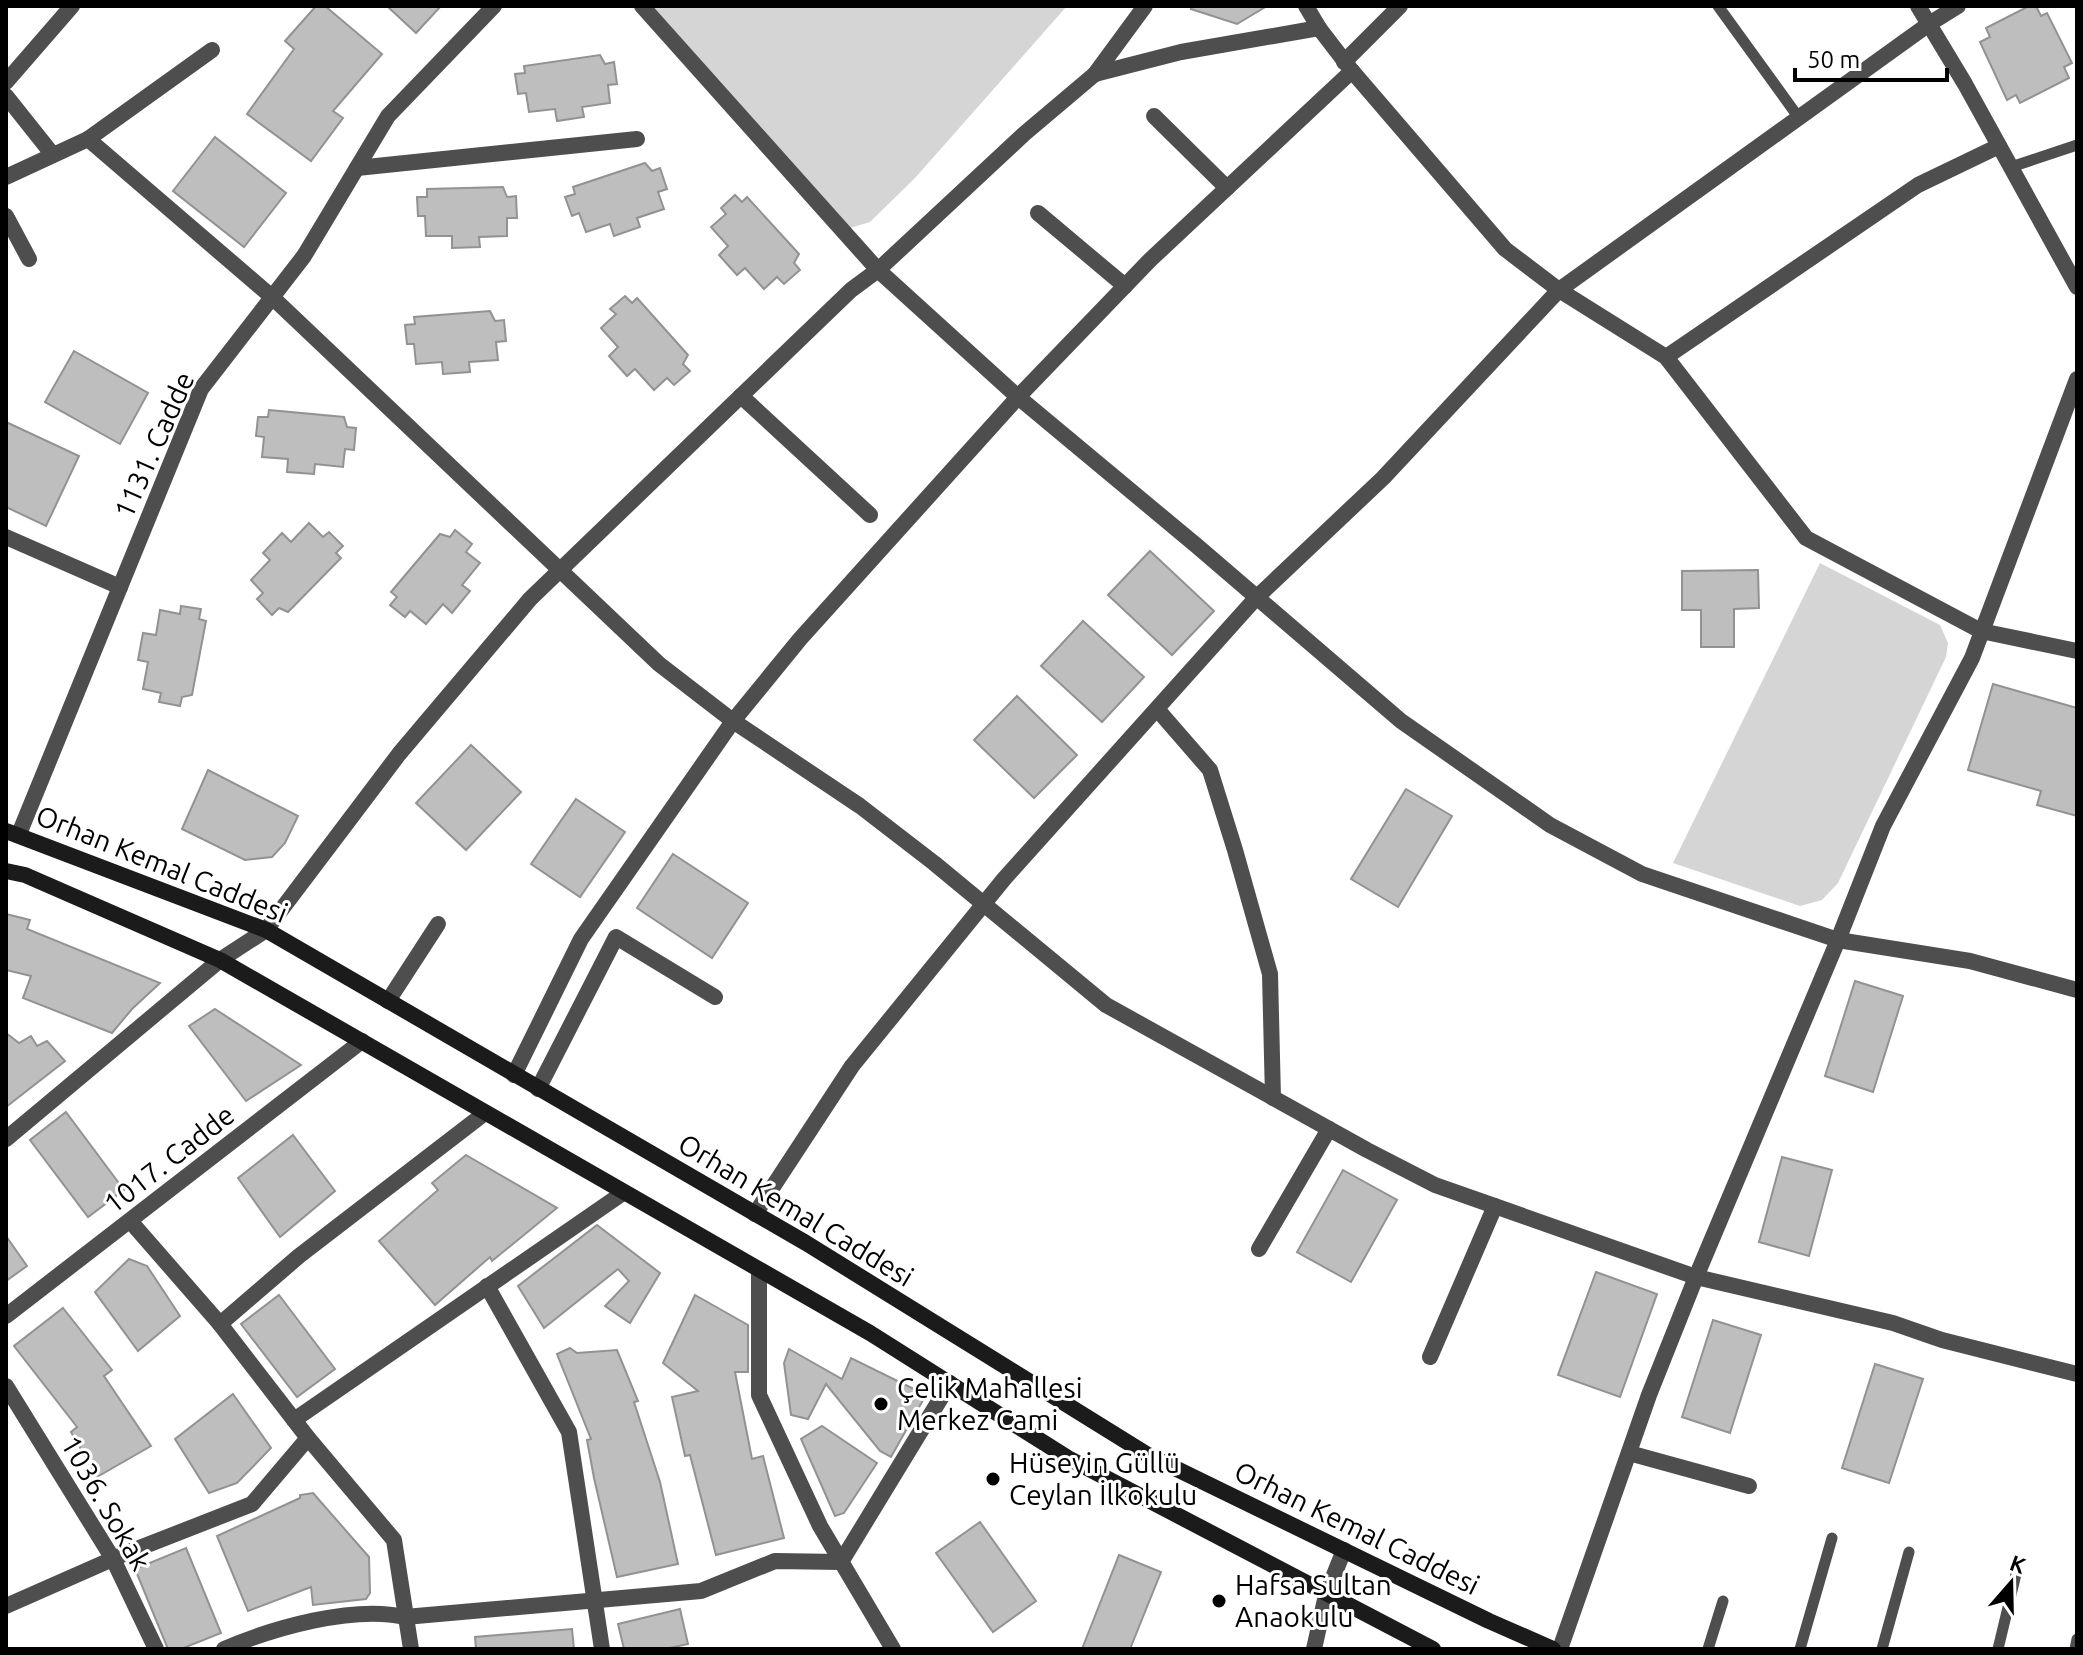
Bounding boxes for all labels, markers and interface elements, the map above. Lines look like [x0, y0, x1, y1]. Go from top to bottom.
scale bar [1795, 32, 1947, 82]
text: 50 m [1807, 46, 1860, 73]
street label: 1131. Cadde [108, 367, 199, 522]
street label: Orhan Kemal Caddesi [32, 799, 292, 928]
street label: 1017. Cadde [98, 1098, 240, 1219]
street label: Orhan Kemal Caddesi [673, 1127, 919, 1292]
place label: Çelik Mahallesi Merkez Cami [897, 1372, 1082, 1435]
marker: Çelik Mahallesi Merkez Cami [872, 1395, 890, 1413]
street label: 1036. Sokak [55, 1430, 157, 1576]
place label: Hüseyin Güllü Ceylan İlkokulu [1009, 1447, 1197, 1510]
street label: Orhan Kemal Caddesi [1230, 1455, 1485, 1600]
marker: Hüseyin Güllü Ceylan İlkokulu [984, 1470, 1002, 1488]
north arrow [1971, 1543, 2051, 1623]
text: K [2007, 1549, 2030, 1578]
place label: Hafsa Sultan Anaokulu [1235, 1569, 1392, 1632]
marker: Hafsa Sultan Anaokulu [1210, 1592, 1228, 1610]

